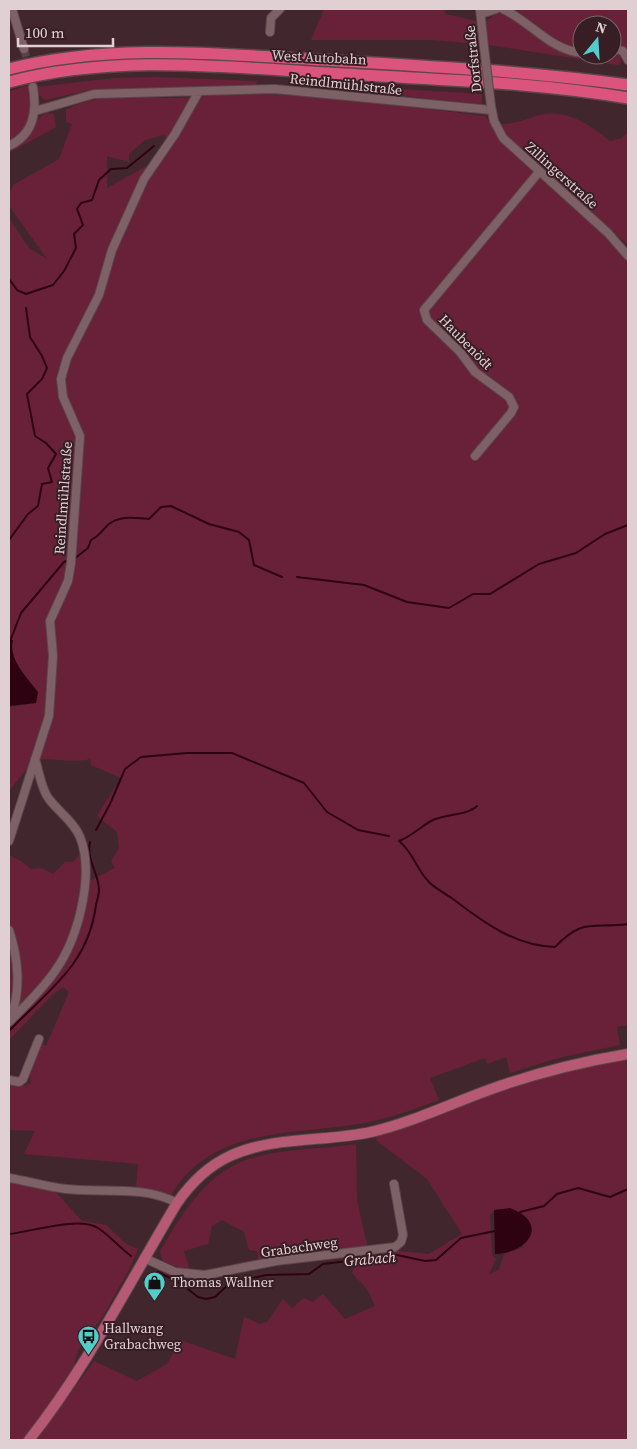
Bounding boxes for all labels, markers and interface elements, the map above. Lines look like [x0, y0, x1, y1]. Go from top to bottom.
scale bar [18, 15, 112, 47]
north arrow [572, 15, 622, 65]
text: N [593, 17, 609, 39]
text: 100 m [25, 22, 65, 43]
street label: Dorfstraße [460, 24, 486, 94]
street label: West Autobahn [271, 45, 367, 69]
street label: Reindlmühlstraße [289, 68, 403, 100]
street label: Zillingerstraße [521, 137, 603, 213]
street label: Haubenödt [435, 310, 498, 374]
street label: Reindlmühlstraße [49, 441, 77, 555]
street label: Grabachweg [259, 1232, 339, 1262]
water label: Grabach [343, 1246, 397, 1271]
shop icon: Thomas Wallner [143, 1270, 167, 1301]
place label: Thomas Wallner [171, 1272, 274, 1292]
place label: Hallwang Grabachweg [104, 1318, 181, 1354]
bus stop icon: Hallwang Grabachweg [76, 1324, 100, 1355]

